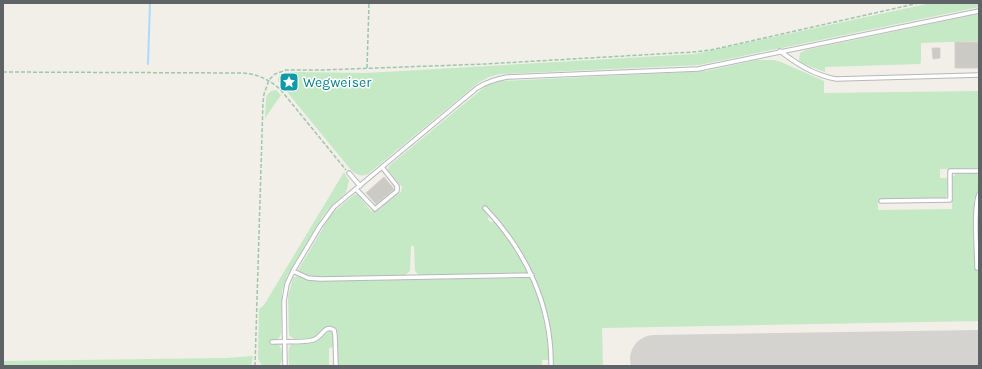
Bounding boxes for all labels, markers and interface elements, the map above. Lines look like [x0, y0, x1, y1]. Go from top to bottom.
place icon: Wegweiser [278, 71, 300, 93]
place label: Wegweiser [303, 74, 372, 91]

